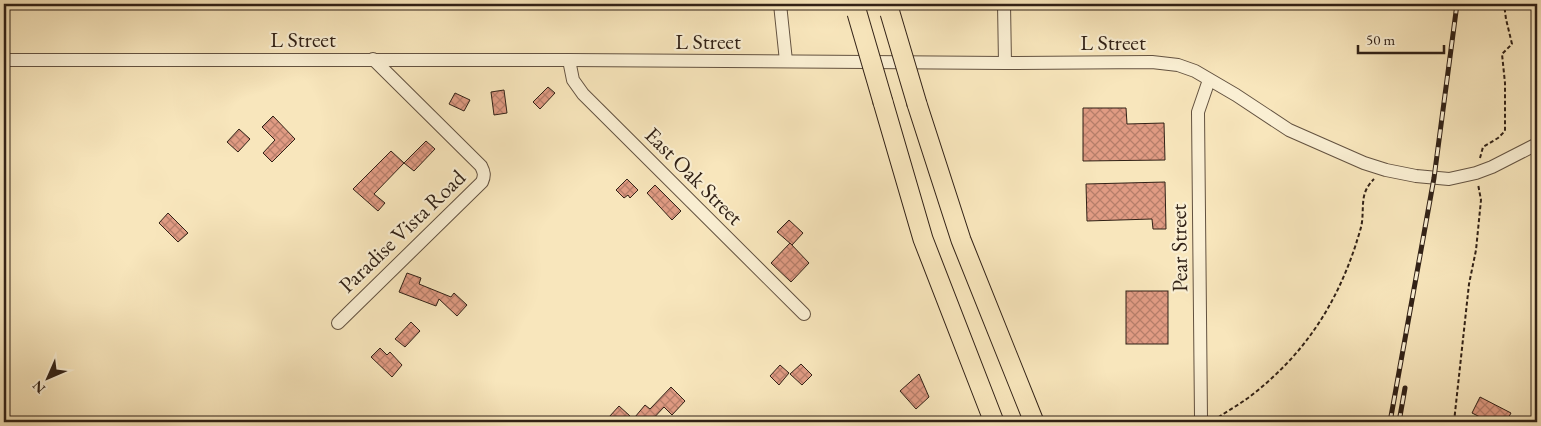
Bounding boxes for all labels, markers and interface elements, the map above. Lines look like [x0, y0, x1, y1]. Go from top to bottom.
scale bar [1358, 22, 1445, 54]
street label: L Street [270, 25, 336, 54]
street label: L Street [675, 27, 741, 56]
street label: L Street [1080, 28, 1146, 57]
text: 50 m [1366, 30, 1395, 49]
street label: East Oak Street [639, 121, 749, 231]
street label: Paradise Vista Road [332, 162, 472, 299]
street label: Pear Street [1164, 203, 1194, 292]
north arrow [22, 354, 72, 404]
text: N [28, 376, 49, 398]

